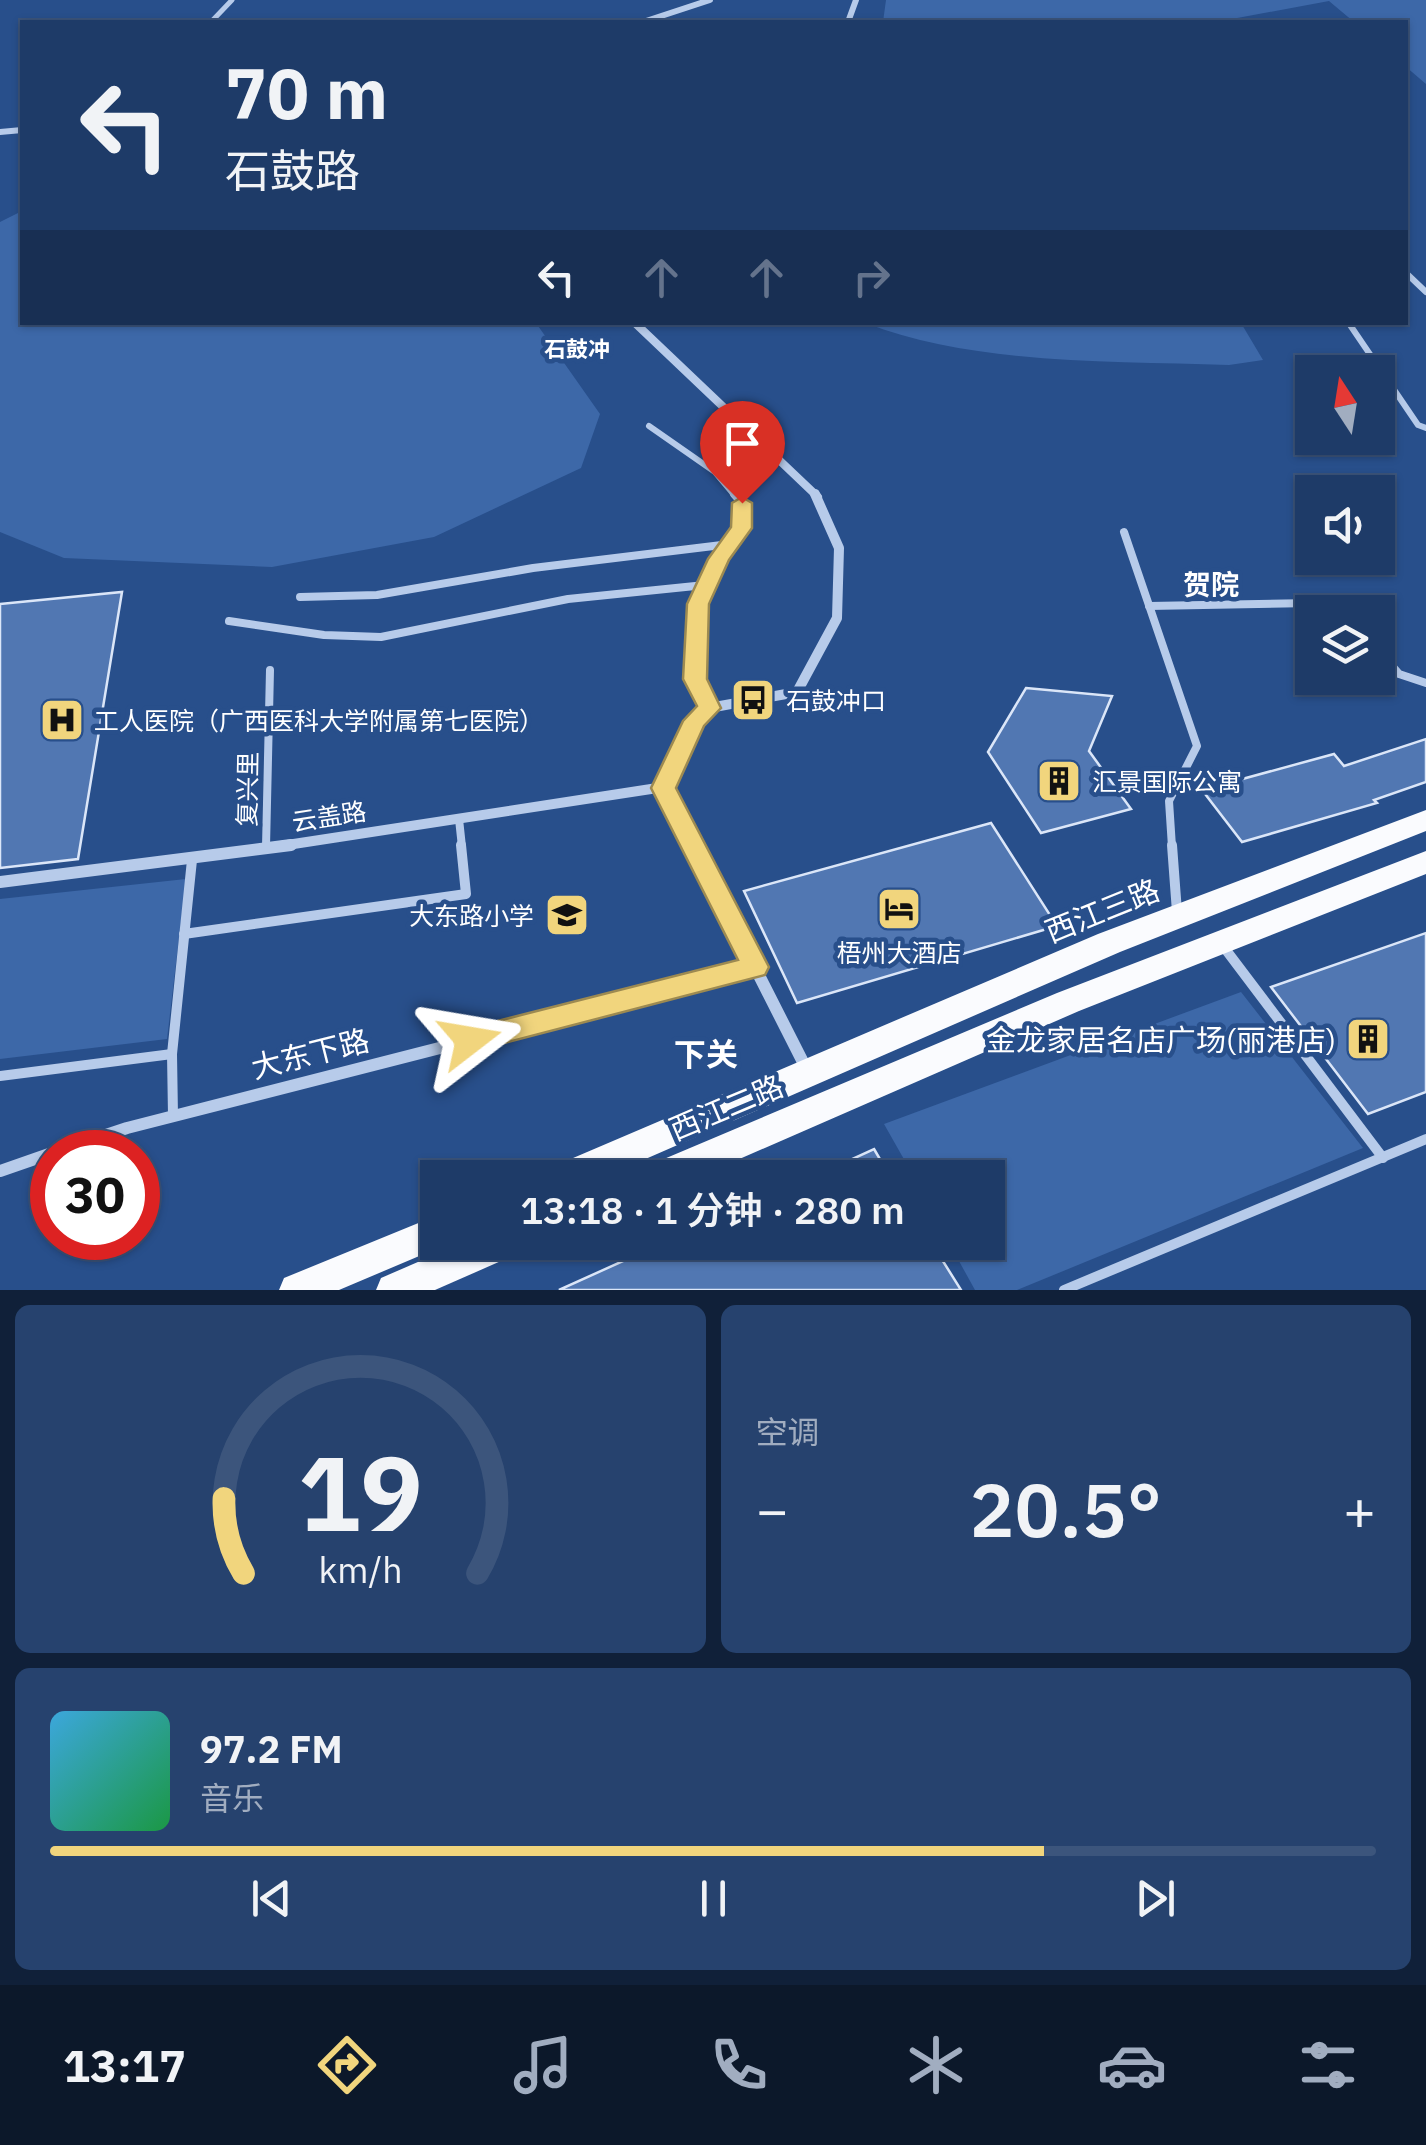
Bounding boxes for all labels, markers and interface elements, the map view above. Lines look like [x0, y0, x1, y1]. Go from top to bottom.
text: 70 m [225, 47, 388, 138]
icon: left [60, 60, 190, 190]
text: 石鼓路 [225, 141, 360, 199]
icon: left [529, 250, 584, 305]
icon: ahead [634, 250, 689, 305]
icon: ahead [739, 250, 794, 305]
icon: right [844, 250, 899, 305]
district label: 石鼓冲 [544, 334, 610, 363]
north arrow [1295, 355, 1395, 455]
map controls [1295, 355, 1395, 695]
pin [700, 401, 785, 504]
icon: arrive [715, 416, 770, 471]
button: sound [1295, 475, 1395, 575]
district label: 贺院 [1183, 566, 1239, 603]
button: layers [1295, 595, 1395, 695]
bus stop icon: 石鼓冲口 [730, 677, 776, 723]
place label: 石鼓冲口 [786, 684, 886, 717]
hospital icon: 工人医院（广西医科大学附属第七医院） [39, 697, 85, 743]
place label: 工人医院（广西医科大学附属第七医院） [94, 704, 544, 737]
street label: 复兴里 [230, 751, 264, 827]
building icon: 汇景国际公寓 [1036, 758, 1082, 804]
place label: 汇景国际公寓 [1092, 765, 1242, 798]
street label: 云盖路 [289, 794, 369, 838]
street label: 西江三路 [1039, 869, 1165, 951]
hotel icon: 梧州大酒店 [876, 886, 922, 932]
school or university icon: 大东路小学 [544, 892, 590, 938]
place label: 大东路小学 [409, 899, 534, 932]
place label: 梧州大酒店 [836, 936, 962, 969]
position arrow [418, 988, 522, 1092]
building icon: 金龙家居名店广场(丽港店) [1345, 1016, 1391, 1062]
street label: 大东下路 [247, 1020, 373, 1086]
place label: 金龙家居名店广场(丽港店) [986, 1020, 1336, 1059]
district label: 下关 [674, 1033, 738, 1075]
street label: 西江二路 [663, 1066, 789, 1148]
speed limit sign: 30 [30, 1130, 160, 1260]
text: 13:18 · 1 分钟 · 280 m [520, 1185, 905, 1234]
text: 空调 [756, 1411, 820, 1453]
text: 19 [298, 1424, 423, 1560]
text: 20.5° [969, 1460, 1162, 1558]
text: − [756, 1474, 789, 1545]
text: + [1343, 1474, 1376, 1545]
text: km/h [318, 1546, 402, 1593]
text: 97.2 FM [200, 1724, 343, 1773]
text: 音乐 [200, 1777, 264, 1819]
icon: previous [244, 1871, 299, 1926]
icon: pause [686, 1871, 741, 1926]
icon: next [1128, 1871, 1183, 1926]
icon: directions [312, 2030, 382, 2100]
icon: music [508, 2030, 578, 2100]
icon: phone [704, 2030, 774, 2100]
icon: climate [901, 2030, 971, 2100]
icon: car [1097, 2030, 1167, 2100]
icon: filters [1293, 2030, 1363, 2100]
text: 13:17 [63, 2036, 186, 2094]

